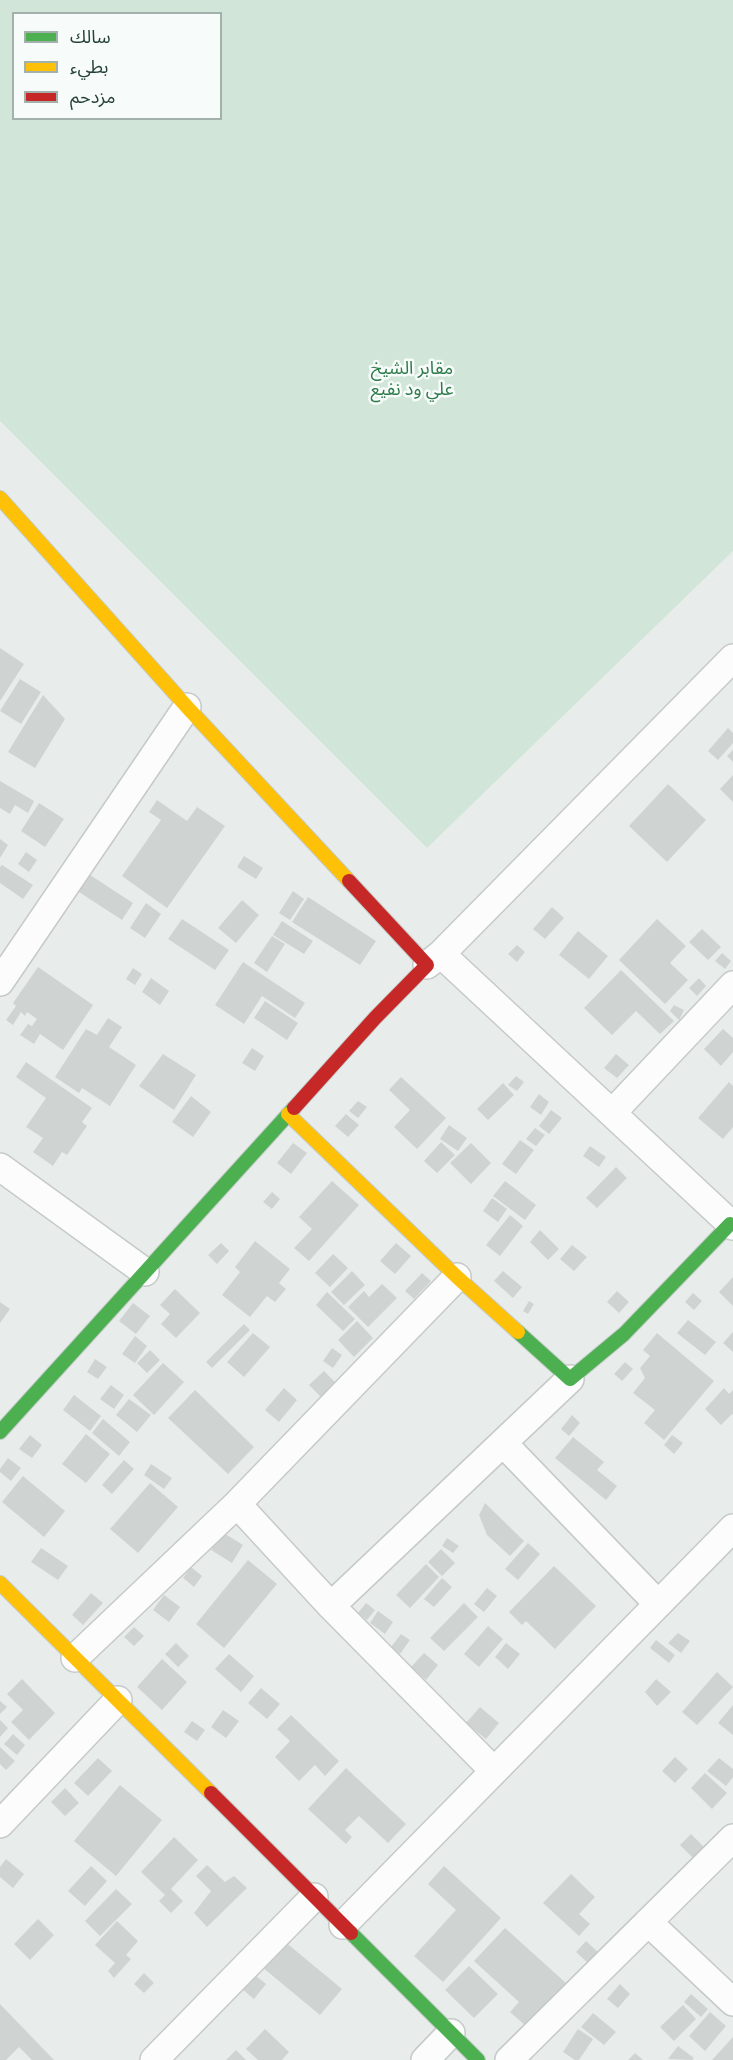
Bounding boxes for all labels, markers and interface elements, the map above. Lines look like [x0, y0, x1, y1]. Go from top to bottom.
legend [12, 12, 222, 120]
text: سالك [70, 26, 111, 47]
text: بطيء [70, 56, 108, 77]
text: مزدحم [70, 86, 115, 107]
park label: مقابر الشيخ علي ود نفيع [370, 357, 454, 400]

